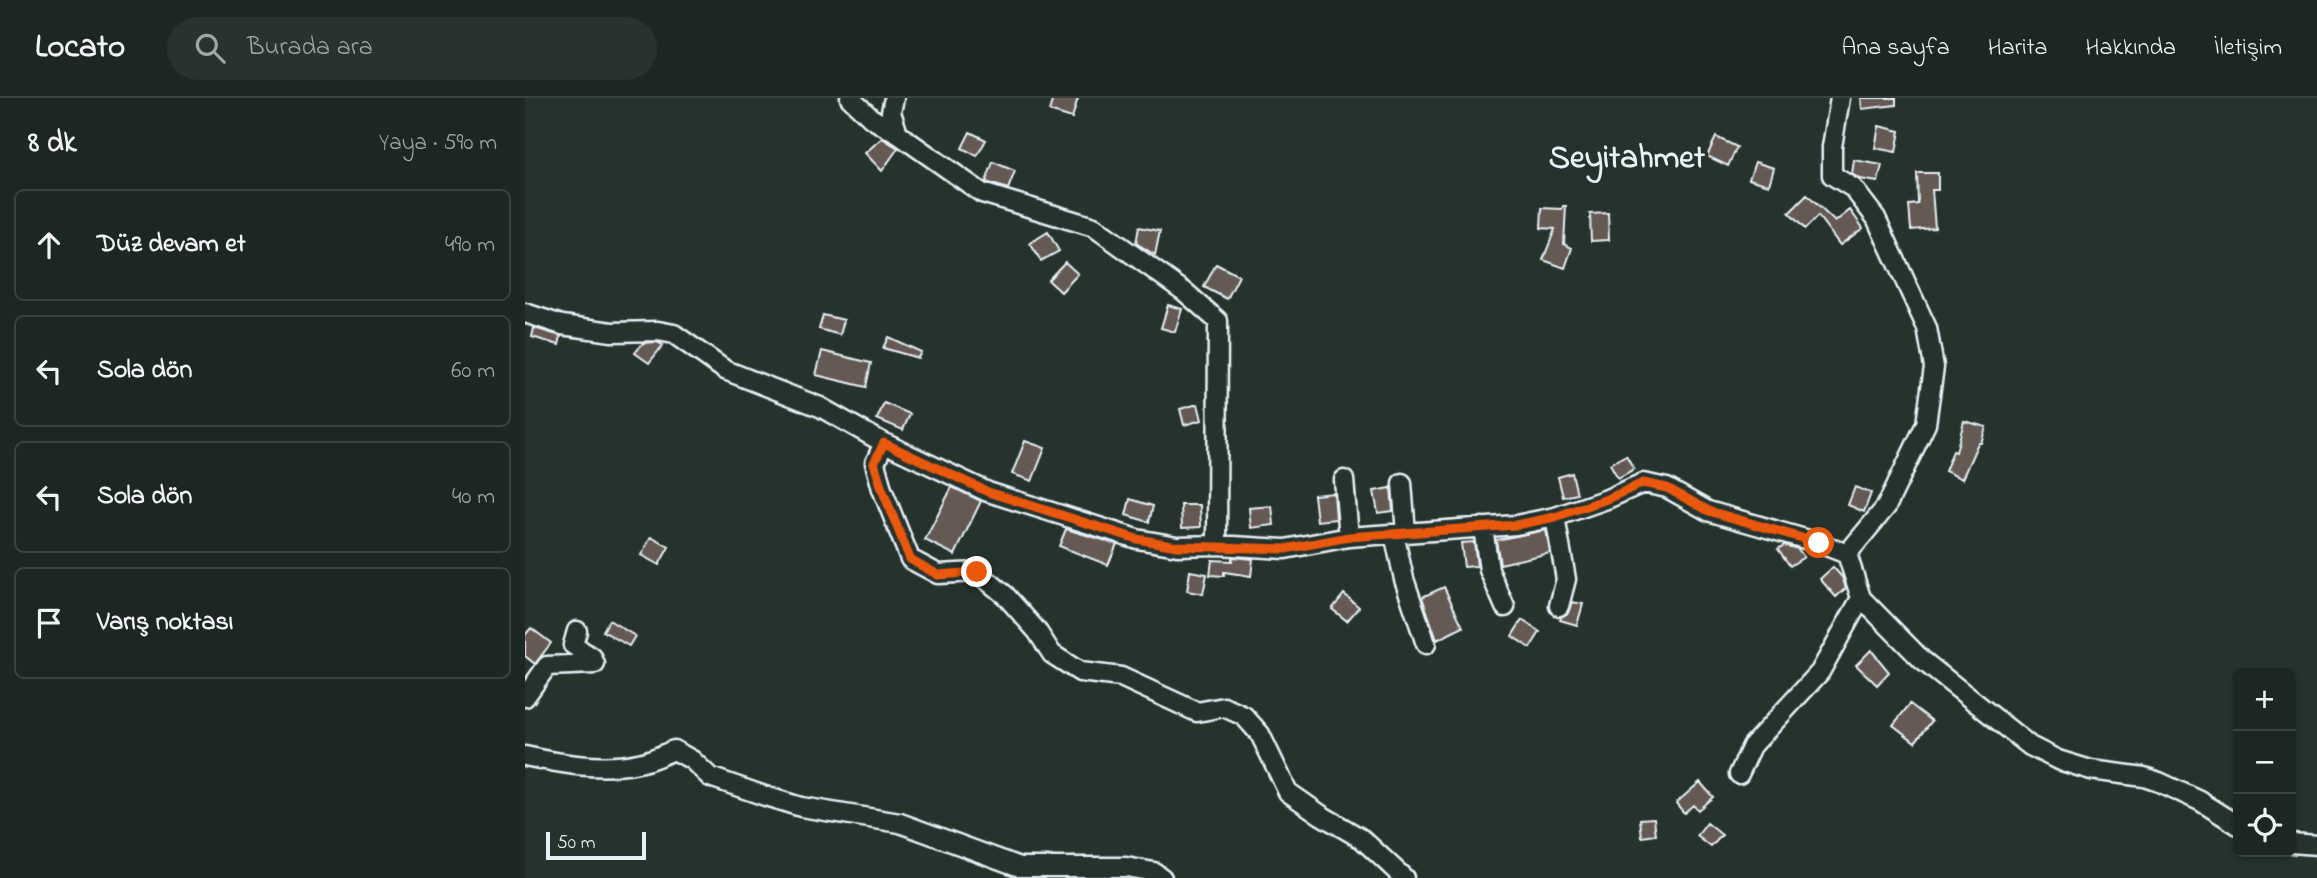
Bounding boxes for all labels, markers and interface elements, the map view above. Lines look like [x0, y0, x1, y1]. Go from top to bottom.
search box [167, 17, 657, 80]
text: Locato [35, 24, 125, 72]
icon: search [191, 29, 229, 67]
text: Burada ara [247, 29, 373, 67]
text: Ana sayfa [1842, 31, 1950, 66]
text: Harita [1988, 31, 2048, 66]
text: Hakkında [2086, 31, 2176, 66]
text: İletişim [2214, 31, 2282, 66]
text: 8 dk [28, 122, 77, 166]
text: Yaya · 590 m [379, 127, 497, 160]
district label: Seyitahmet [1549, 135, 1706, 184]
icon: ahead [30, 226, 68, 264]
text: Düz devam et [97, 226, 246, 264]
text: 490 m [445, 229, 495, 262]
icon: left [30, 352, 68, 390]
text: Sola dön [97, 352, 192, 390]
text: 60 m [451, 355, 495, 388]
icon: left [30, 478, 68, 516]
text: Sola dön [97, 478, 192, 516]
text: 40 m [452, 481, 495, 514]
route start [1803, 527, 1834, 558]
route end [961, 556, 992, 587]
icon: arrive [30, 604, 68, 642]
text: Varış noktası [97, 604, 233, 642]
map controls [2233, 668, 2296, 857]
button: + [2233, 668, 2296, 731]
button: − [2233, 731, 2296, 794]
button: locate [2233, 794, 2296, 857]
scale bar [546, 829, 646, 861]
text: 50 m [557, 830, 596, 857]

